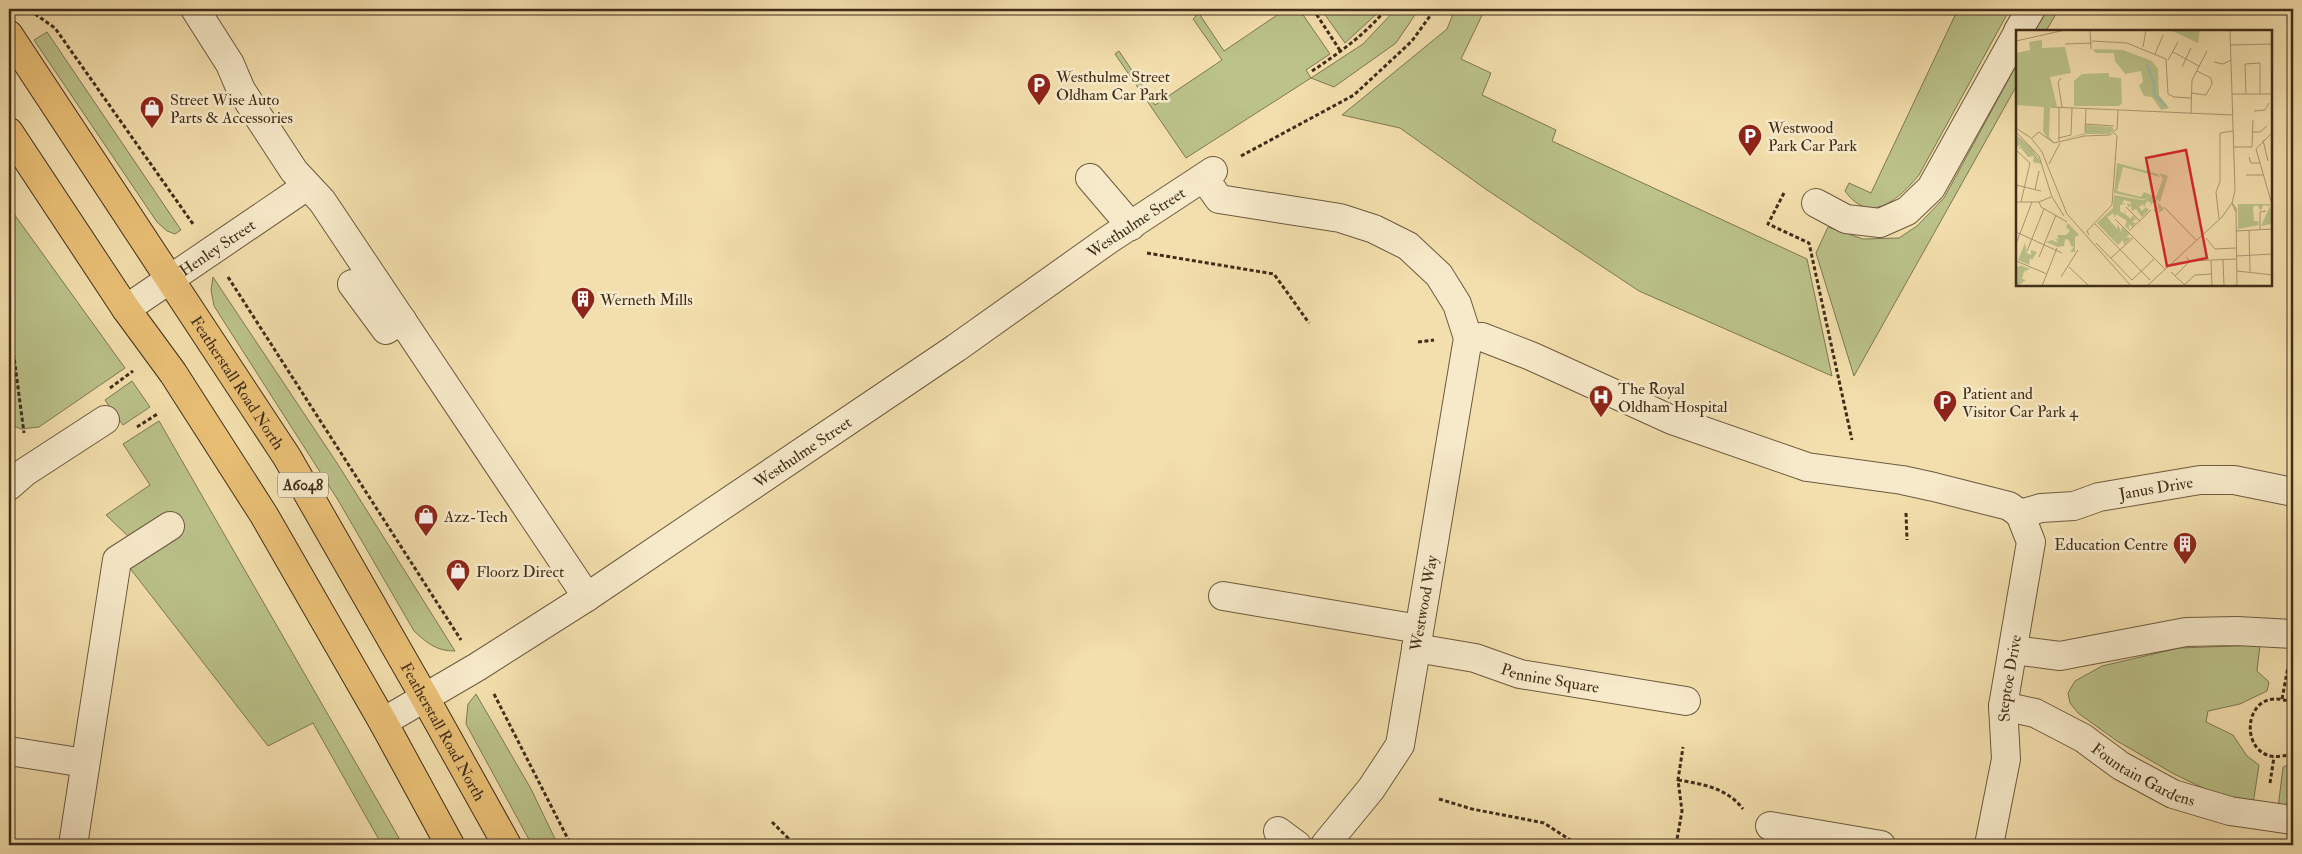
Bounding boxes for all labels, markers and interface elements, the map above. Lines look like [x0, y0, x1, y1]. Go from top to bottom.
inset map [2016, 30, 2272, 286]
place label: Westhulme Street Oldham Car Park [1055, 67, 1170, 105]
parking icon: Westhulme Street Oldham Car Park [1026, 72, 1052, 106]
place label: Street Wise Auto Parts & Accessories [170, 90, 293, 128]
shop icon: Street Wise Auto Parts & Accessories [139, 95, 165, 129]
place label: Westwood Park Car Park [1767, 118, 1858, 156]
parking icon: Westwood Park Car Park [1737, 123, 1763, 157]
street label: Westhulme Street [1083, 183, 1189, 263]
street label: Henley Street [176, 215, 259, 281]
building icon: Werneth Mills [570, 286, 596, 320]
place label: Werneth Mills [599, 290, 693, 310]
street label: Featherstall Road North [186, 312, 289, 454]
place label: The Royal Oldham Hospital [1618, 379, 1728, 418]
hospital icon: The Royal Oldham Hospital [1588, 384, 1614, 418]
place label: Patient and Visitor Car Park 4 [1962, 384, 2079, 422]
parking icon: Patient and Visitor Car Park 4 [1932, 389, 1958, 423]
street label: Westhulme Street [749, 412, 856, 493]
road number: A6048 [278, 472, 328, 498]
street label: Janus Drive [2116, 472, 2195, 506]
shop icon: Azz-Tech [413, 503, 439, 537]
place label: Azz-Tech [443, 507, 508, 527]
building icon: Education Centre [2172, 531, 2198, 565]
place label: Education Centre [2054, 535, 2168, 555]
street label: Westwood Way [1406, 553, 1442, 654]
shop icon: Floorz Direct [445, 558, 471, 592]
place label: Floorz Direct [476, 562, 564, 582]
street label: Steptoe Drive [1994, 633, 2026, 722]
street label: Featherstall Road North [396, 659, 490, 805]
street label: Pennine Square [1498, 659, 1601, 698]
street label: Fountain Gardens [2087, 739, 2197, 811]

